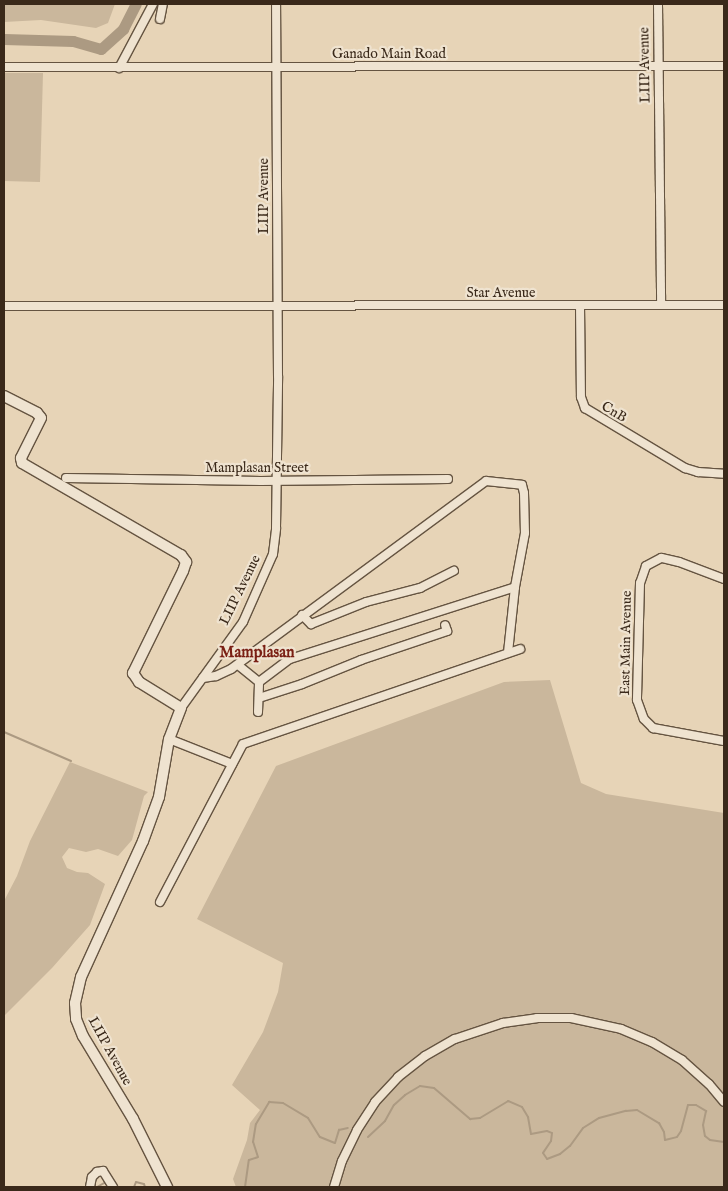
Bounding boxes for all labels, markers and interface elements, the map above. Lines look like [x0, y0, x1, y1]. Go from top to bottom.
street label: LIIP Avenue [636, 27, 654, 103]
street label: Ganado Main Road [332, 46, 446, 62]
street label: LIIP Avenue [256, 158, 272, 234]
street label: Star Avenue [466, 285, 536, 301]
street label: CnB [598, 398, 630, 426]
street label: Mamplasan Street [205, 460, 309, 476]
street label: LIIP Avenue [216, 552, 264, 628]
street label: East Main Avenue [617, 590, 635, 696]
district label: Mamplasan [219, 643, 295, 663]
street label: LIIP Avenue [84, 1014, 136, 1088]

